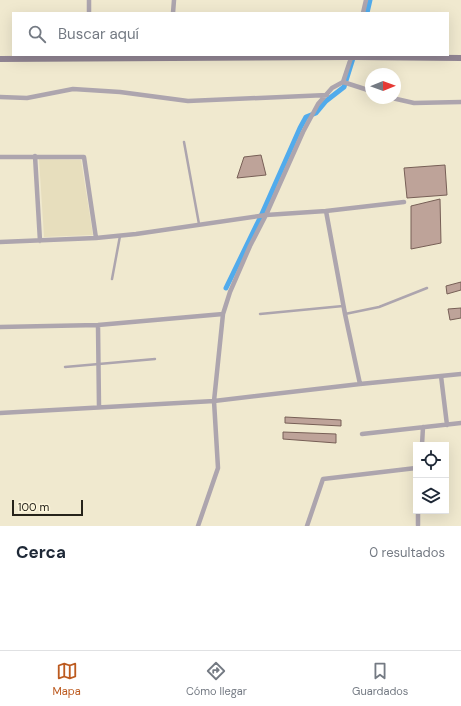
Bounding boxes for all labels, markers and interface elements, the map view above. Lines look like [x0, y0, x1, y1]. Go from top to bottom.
search box [12, 12, 449, 56]
icon: search [26, 23, 48, 45]
text: Buscar aquí [58, 24, 139, 44]
north arrow [365, 68, 401, 104]
map controls [413, 442, 449, 514]
button: locate [413, 442, 449, 478]
button: layers [413, 478, 449, 514]
scale bar [12, 498, 83, 517]
text: 100 m [18, 500, 49, 514]
text: Cerca [16, 541, 66, 563]
text: 0 resultados [369, 544, 445, 561]
tab: Mapa [53, 660, 81, 698]
tab: Cómo llegar [186, 660, 247, 698]
tab: Guardados [352, 660, 408, 698]

